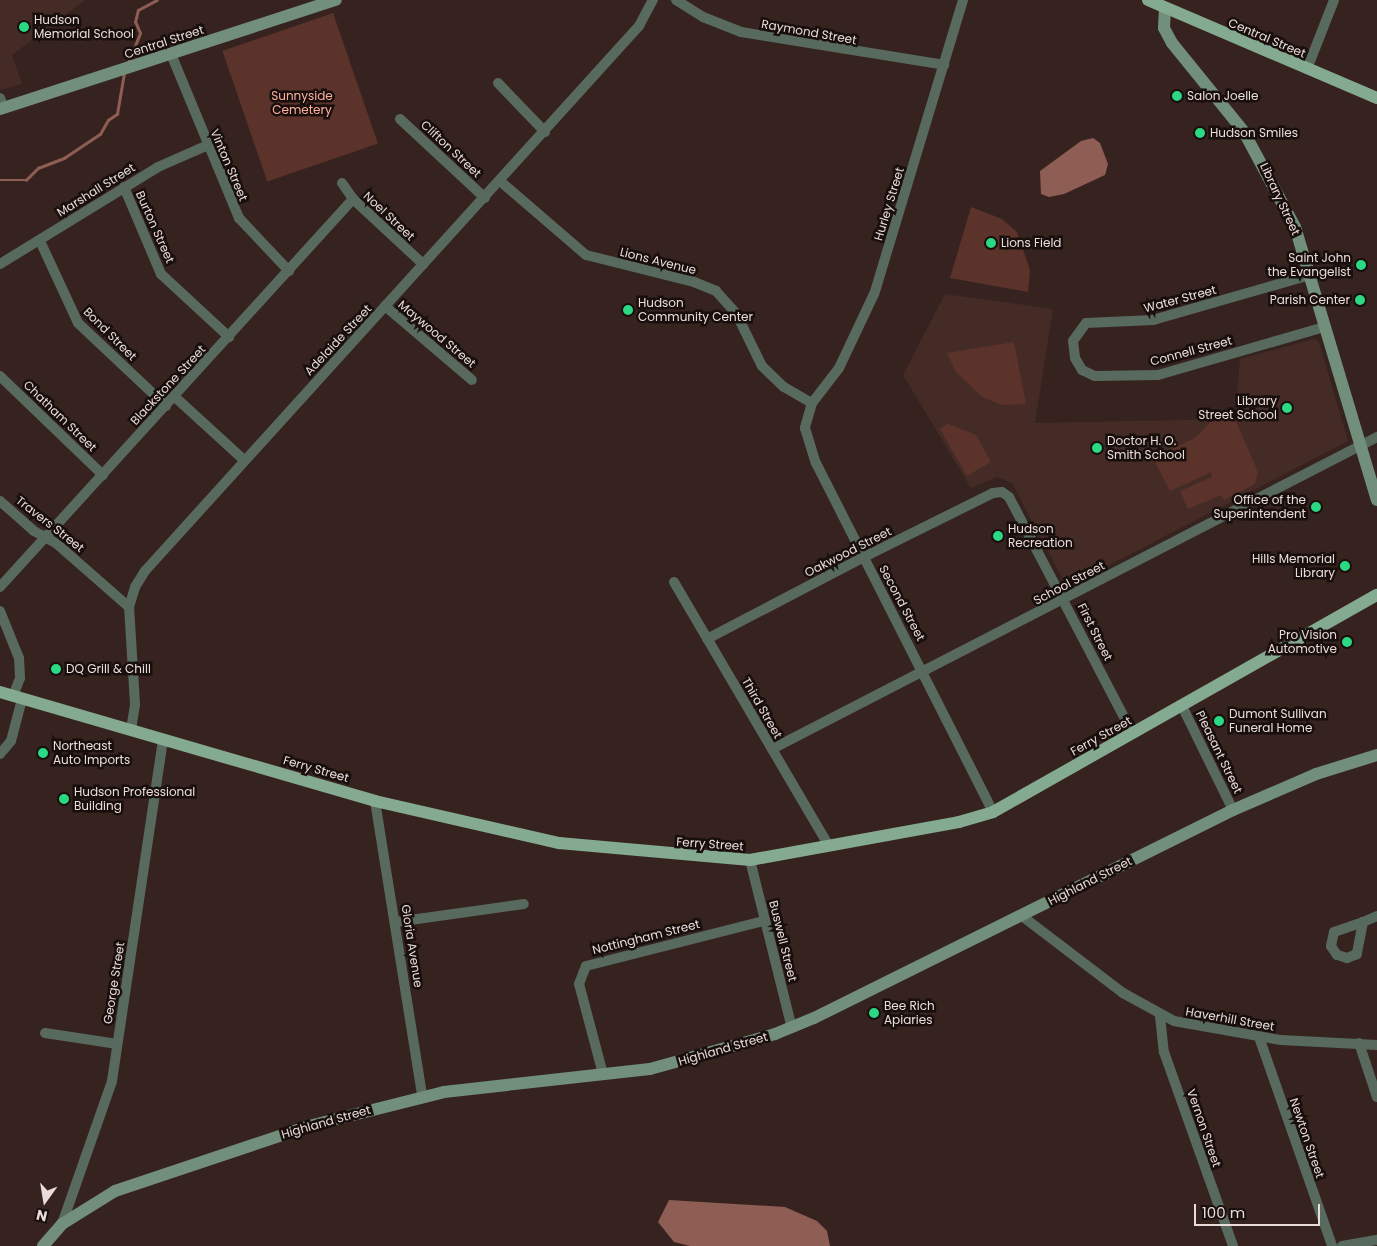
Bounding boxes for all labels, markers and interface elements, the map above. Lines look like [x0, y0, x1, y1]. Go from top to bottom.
place label: Hudson Memorial School [34, 13, 134, 41]
street label: Central Street [1226, 15, 1308, 61]
street label: Raymond Street [760, 17, 858, 47]
marker: Hudson Memorial School [18, 21, 30, 33]
street label: Central Street [122, 22, 206, 62]
park label: Sunnyside Cemetery [271, 89, 333, 117]
place label: Salon Joelle [1187, 89, 1258, 103]
marker: Salon Joelle [1171, 90, 1183, 102]
street label: Clifton Street [418, 117, 484, 181]
place label: Hudson Smiles [1210, 126, 1298, 140]
street label: Vinton Street [207, 127, 251, 203]
marker: Hudson Smiles [1194, 127, 1206, 139]
street label: Marshall Street [54, 160, 138, 220]
street label: Library Street [1257, 160, 1303, 238]
street label: Hurley Street [871, 166, 907, 242]
street label: Burton Street [133, 189, 177, 265]
street label: Noel Street [360, 189, 418, 243]
place label: Lions Field [1001, 236, 1061, 250]
marker: Lions Field [985, 237, 997, 249]
street label: Lions Avenue [618, 245, 698, 277]
place label: Saint John the Evangelist [1268, 251, 1351, 279]
marker: Saint John the Evangelist [1355, 259, 1367, 271]
street label: Water Street [1142, 282, 1218, 316]
place label: Parish Center [1270, 293, 1350, 307]
marker: Parish Center [1354, 294, 1366, 306]
place label: Hudson Community Center [638, 296, 753, 324]
street label: Maywood Street [395, 297, 479, 371]
street label: Adelaide Street [302, 302, 374, 378]
street label: Bond Street [80, 304, 140, 364]
marker: Hudson Community Center [622, 304, 634, 316]
street label: Connell Street [1149, 333, 1233, 369]
street label: Blackstone Street [127, 342, 209, 428]
street label: Chatham Street [21, 378, 99, 454]
place label: Library Street School [1198, 394, 1277, 422]
marker: Library Street School [1281, 402, 1293, 414]
place label: Doctor H. O. Smith School [1107, 434, 1185, 462]
marker: Doctor H. O. Smith School [1091, 442, 1103, 454]
street label: Travers Street [13, 493, 87, 555]
place label: Office of the Superintendent [1214, 493, 1306, 521]
marker: Office of the Superintendent [1310, 501, 1322, 513]
place label: Hudson Recreation [1008, 522, 1073, 550]
street label: Oakwood Street [802, 524, 894, 580]
marker: Hudson Recreation [992, 530, 1004, 542]
place label: Hills Memorial Library [1252, 552, 1335, 580]
street label: School Street [1031, 558, 1107, 608]
marker: Hills Memorial Library [1339, 560, 1351, 572]
street label: Second Street [876, 563, 928, 643]
street label: First Street [1074, 601, 1116, 663]
place label: Pro Vision Automotive [1268, 628, 1337, 656]
marker: Pro Vision Automotive [1341, 636, 1353, 648]
place label: DQ Grill & Chill [66, 662, 151, 676]
marker: DQ Grill & Chill [50, 663, 62, 675]
street label: Third Street [739, 675, 785, 741]
place label: Dumont Sullivan Funeral Home [1229, 707, 1327, 735]
street label: Pleasant Street [1193, 708, 1245, 796]
street label: Ferry Street [1068, 713, 1134, 759]
marker: Dumont Sullivan Funeral Home [1213, 715, 1225, 727]
place label: Northeast Auto Imports [53, 739, 130, 767]
marker: Northeast Auto Imports [37, 747, 49, 759]
street label: Ferry Street [282, 753, 350, 785]
place label: Hudson Professional Building [74, 785, 195, 813]
marker: Hudson Professional Building [58, 793, 70, 805]
street label: Ferry Street [676, 834, 744, 854]
street label: Highland Street [1046, 854, 1134, 908]
street label: Buswell Street [766, 899, 800, 983]
street label: Gloria Avenue [398, 904, 426, 988]
street label: Nottingham Street [591, 917, 701, 957]
street label: George Street [100, 941, 128, 1025]
place label: Bee Rich Apiaries [884, 999, 935, 1027]
street label: Haverhill Street [1184, 1004, 1276, 1034]
marker: Bee Rich Apiaries [868, 1007, 880, 1019]
street label: Highland Street [677, 1029, 769, 1069]
street label: Vernon Street [1184, 1087, 1224, 1169]
street label: Newton Street [1287, 1096, 1327, 1180]
street label: Highland Street [280, 1102, 372, 1142]
north arrow [20, 1176, 70, 1226]
scale bar [1197, 1194, 1323, 1226]
text: 100 m [1202, 1202, 1245, 1223]
text: N [34, 1205, 49, 1227]

